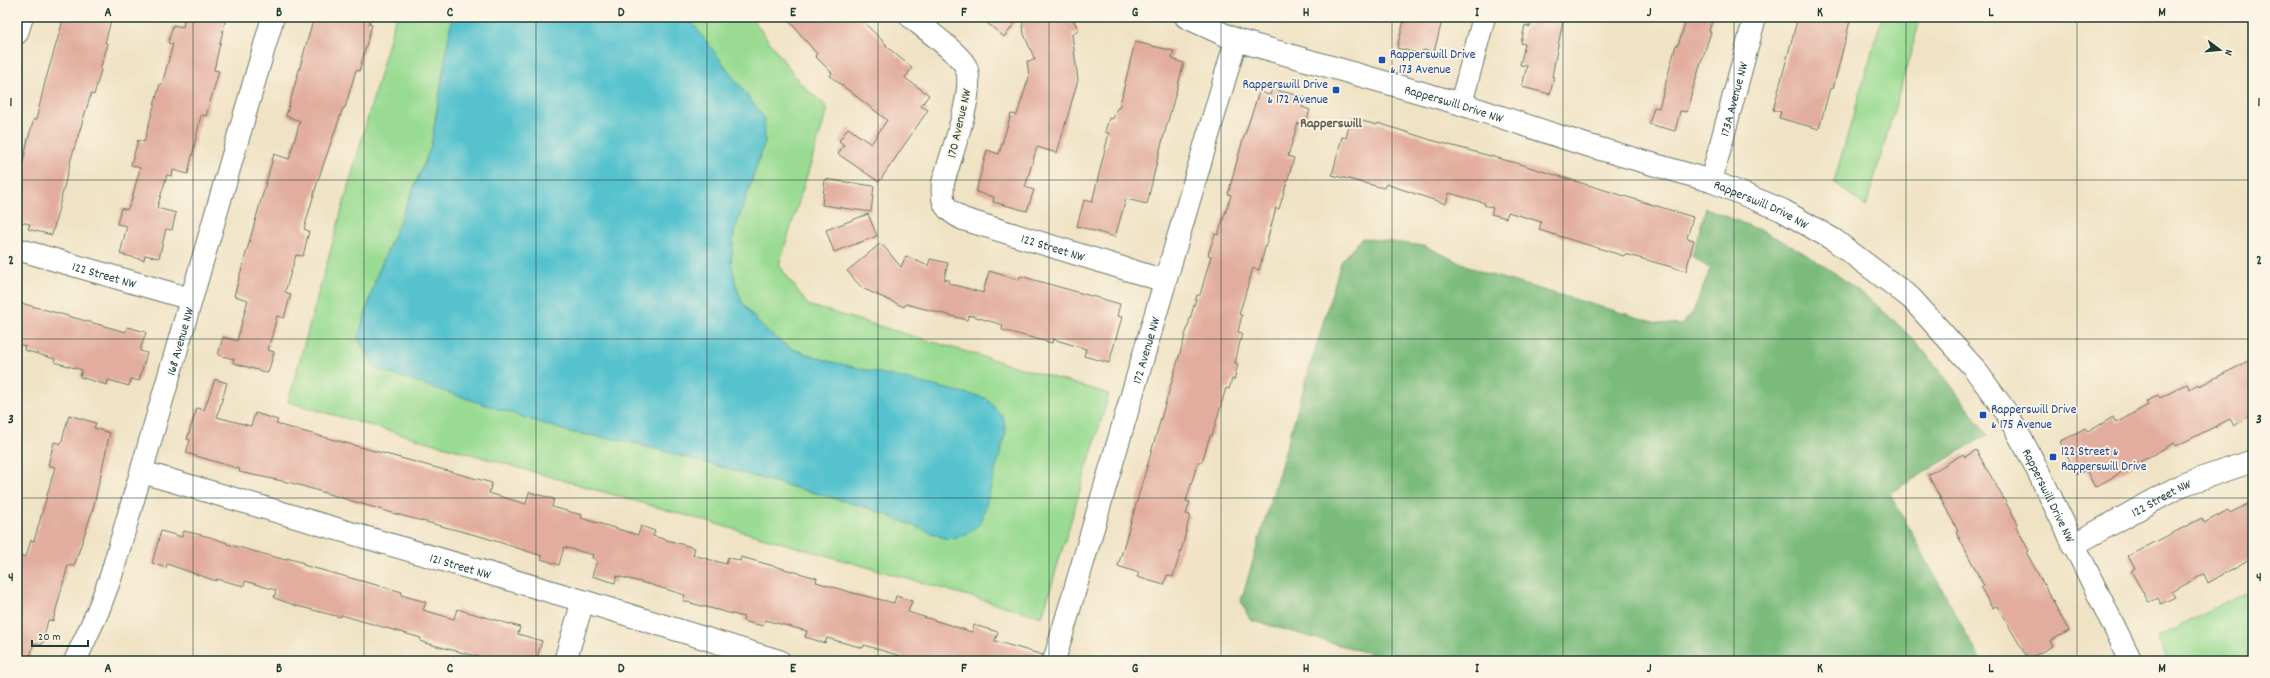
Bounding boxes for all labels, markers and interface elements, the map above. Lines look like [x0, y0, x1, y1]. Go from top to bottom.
text: A [104, 4, 112, 23]
text: B [276, 4, 282, 23]
text: C [447, 4, 454, 23]
text: D [618, 4, 625, 23]
text: E [790, 4, 797, 23]
text: F [961, 4, 967, 23]
text: G [1132, 4, 1139, 23]
text: H [1303, 4, 1310, 23]
text: I [1475, 4, 1480, 23]
text: J [1647, 4, 1652, 23]
text: K [1817, 4, 1823, 23]
text: L [1988, 4, 1994, 23]
text: M [2158, 4, 2166, 23]
north arrow [2200, 30, 2240, 70]
place label: Rapperswill Drive & 173 Avenue [1390, 46, 1476, 80]
text: N [2219, 47, 2236, 58]
marker: Rapperswill Drive & 173 Avenue [1377, 55, 1387, 65]
street label: 173A Avenue NW [1716, 60, 1755, 139]
place label: Rapperswill Drive & 172 Avenue [1243, 76, 1328, 110]
street label: Rapperswill Drive NW [1402, 81, 1506, 129]
marker: Rapperswill Drive & 172 Avenue [1331, 85, 1341, 95]
street label: 170 Avenue NW [943, 87, 978, 160]
text: 1 [10, 94, 13, 113]
text: 1 [2258, 94, 2261, 113]
district label: Rapperswill [1300, 114, 1363, 134]
street label: Rapperswill Drive NW [1710, 176, 1812, 236]
street label: 122 Street NW [1018, 230, 1087, 268]
text: 2 [8, 252, 14, 271]
text: 2 [2256, 252, 2262, 271]
street label: 122 Street NW [70, 258, 139, 295]
street label: 168 Avenue NW [163, 305, 201, 378]
street label: 172 Avenue NW [1129, 314, 1166, 387]
place label: Rapperswill Drive & 175 Avenue [1991, 401, 2077, 435]
marker: Rapperswill Drive & 175 Avenue [1978, 410, 1988, 420]
text: 3 [8, 411, 14, 430]
text: 3 [2256, 411, 2262, 430]
place label: 122 Street & Rapperswill Drive [2061, 443, 2147, 477]
street label: Rapperswill Drive NW [2016, 446, 2079, 547]
marker: 122 Street & Rapperswill Drive [2048, 452, 2058, 462]
street label: 122 Street NW [2128, 475, 2194, 523]
street label: 121 Street NW [427, 550, 493, 586]
text: 4 [8, 569, 14, 588]
text: 4 [2256, 569, 2262, 588]
scale bar [32, 622, 88, 648]
text: 20 m [38, 629, 61, 646]
text: A [104, 660, 112, 678]
text: B [276, 660, 282, 678]
text: C [447, 660, 454, 678]
text: D [618, 660, 625, 678]
text: E [790, 660, 797, 678]
text: F [961, 660, 967, 678]
text: G [1132, 660, 1139, 678]
text: H [1303, 660, 1310, 678]
text: I [1475, 660, 1480, 678]
text: J [1647, 660, 1652, 678]
text: K [1817, 660, 1823, 678]
text: L [1988, 660, 1994, 678]
text: M [2158, 660, 2166, 678]

